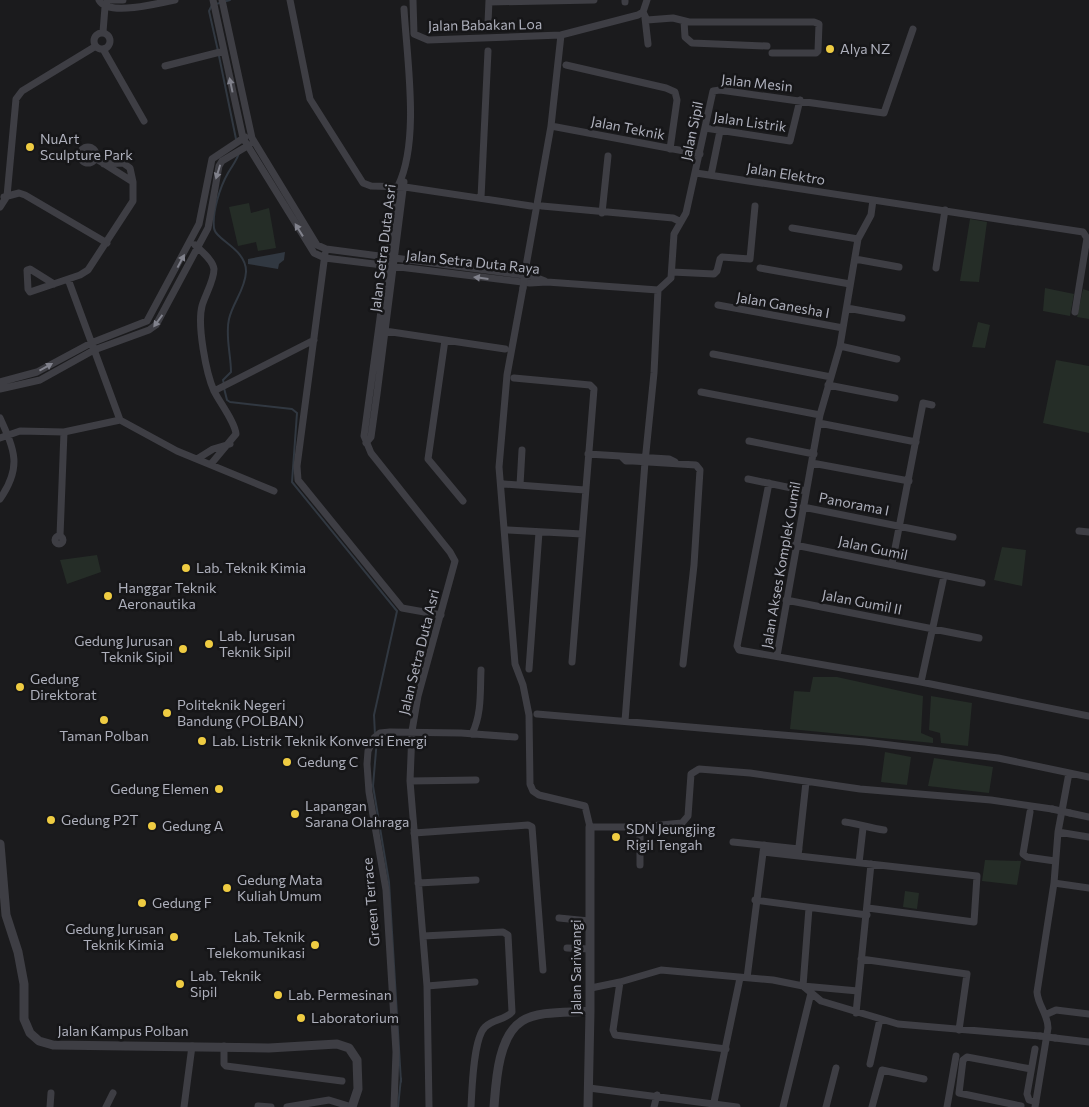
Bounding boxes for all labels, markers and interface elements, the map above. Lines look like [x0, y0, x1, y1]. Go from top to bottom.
street label: Jalan Babakan Loa [428, 15, 542, 34]
place label: Alya NZ [840, 40, 890, 57]
marker: Alya NZ [824, 43, 836, 55]
street label: Jalan Mesin [721, 70, 794, 95]
one-way arrow [227, 77, 235, 92]
street label: Jalan Sipil [677, 100, 706, 162]
street label: Jalan Listrik [713, 108, 788, 135]
street label: Jalan Teknik [590, 112, 667, 143]
place label: NuArt Sculpture Park [40, 130, 133, 163]
marker: NuArt Sculpture Park [24, 141, 36, 153]
street label: Jalan Elektro [746, 159, 827, 188]
one-way arrow [214, 165, 222, 180]
street label: Jalan Setra Duta Asri [366, 183, 399, 313]
one-way arrow [294, 224, 303, 237]
street label: Jalan Setra Duta Raya [405, 246, 541, 277]
one-way arrow [176, 255, 185, 268]
one-way arrow [473, 273, 489, 281]
street label: Jalan Ganesha I [735, 288, 831, 321]
one-way arrow [152, 314, 163, 327]
one-way arrow [40, 363, 53, 372]
street label: Jalan Akses Komplek Gumil [757, 480, 804, 650]
street label: Panorama I [817, 488, 891, 519]
street label: Jalan Gumil [837, 532, 909, 563]
place label: Lab. Teknik Kimia [196, 559, 306, 576]
marker: Lab. Teknik Kimia [180, 562, 192, 574]
place label: Hanggar Teknik Aeronautika [118, 579, 217, 612]
street label: Jalan Gumil II [821, 585, 903, 618]
street label: Jalan Setra Duta Asri [395, 587, 442, 716]
marker: Hanggar Teknik Aeronautika [102, 590, 114, 602]
place label: Lab. Jurusan Teknik Sipil [219, 627, 295, 660]
place label: Gedung Jurusan Teknik Sipil [74, 632, 173, 665]
marker: Lab. Jurusan Teknik Sipil [203, 638, 215, 650]
marker: Gedung Jurusan Teknik Sipil [177, 643, 189, 655]
place label: Gedung Direktorat [30, 670, 97, 703]
marker: Gedung Direktorat [14, 681, 26, 693]
place label: Politeknik Negeri Bandung (POLBAN) [177, 696, 304, 729]
marker: Politeknik Negeri Bandung (POLBAN) [161, 707, 173, 719]
marker: Taman Polban [98, 714, 110, 726]
place label: Taman Polban [59, 727, 149, 744]
place label: Lab. Listrik Teknik Konversi Energi [212, 732, 427, 749]
marker: Lab. Listrik Teknik Konversi Energi [196, 735, 208, 747]
place label: Gedung C [297, 753, 358, 770]
marker: Gedung C [281, 756, 293, 768]
place label: Gedung Elemen [110, 780, 209, 797]
marker: Gedung Elemen [213, 783, 225, 795]
place label: Lapangan Sarana Olahraga [305, 797, 409, 830]
marker: Lapangan Sarana Olahraga [289, 808, 301, 820]
place label: Gedung P2T [61, 811, 138, 828]
marker: Gedung P2T [45, 814, 57, 826]
place label: Gedung A [162, 817, 224, 834]
marker: Gedung A [146, 820, 158, 832]
place label: SDN Jeungjing Rigil Tengah [626, 820, 716, 853]
marker: SDN Jeungjing Rigil Tengah [610, 831, 622, 843]
street label: Green Terrace [358, 857, 383, 947]
place label: Gedung Mata Kuliah Umum [237, 871, 323, 904]
marker: Gedung Mata Kuliah Umum [221, 882, 233, 894]
place label: Gedung F [152, 894, 212, 911]
marker: Gedung F [136, 897, 148, 909]
street label: Jalan Sariwangi [567, 919, 584, 1015]
place label: Gedung Jurusan Teknik Kimia [65, 920, 164, 953]
place label: Lab. Teknik Telekomunikasi [207, 928, 305, 961]
marker: Gedung Jurusan Teknik Kimia [168, 931, 180, 943]
marker: Lab. Teknik Telekomunikasi [309, 939, 321, 951]
place label: Lab. Teknik Sipil [190, 967, 262, 1000]
marker: Lab. Teknik Sipil [174, 978, 186, 990]
place label: Lab. Permesinan [288, 986, 392, 1003]
marker: Lab. Permesinan [272, 989, 284, 1001]
place label: Laboratorium [311, 1009, 399, 1026]
marker: Laboratorium [295, 1012, 307, 1024]
street label: Jalan Kampus Polban [57, 1022, 189, 1039]

